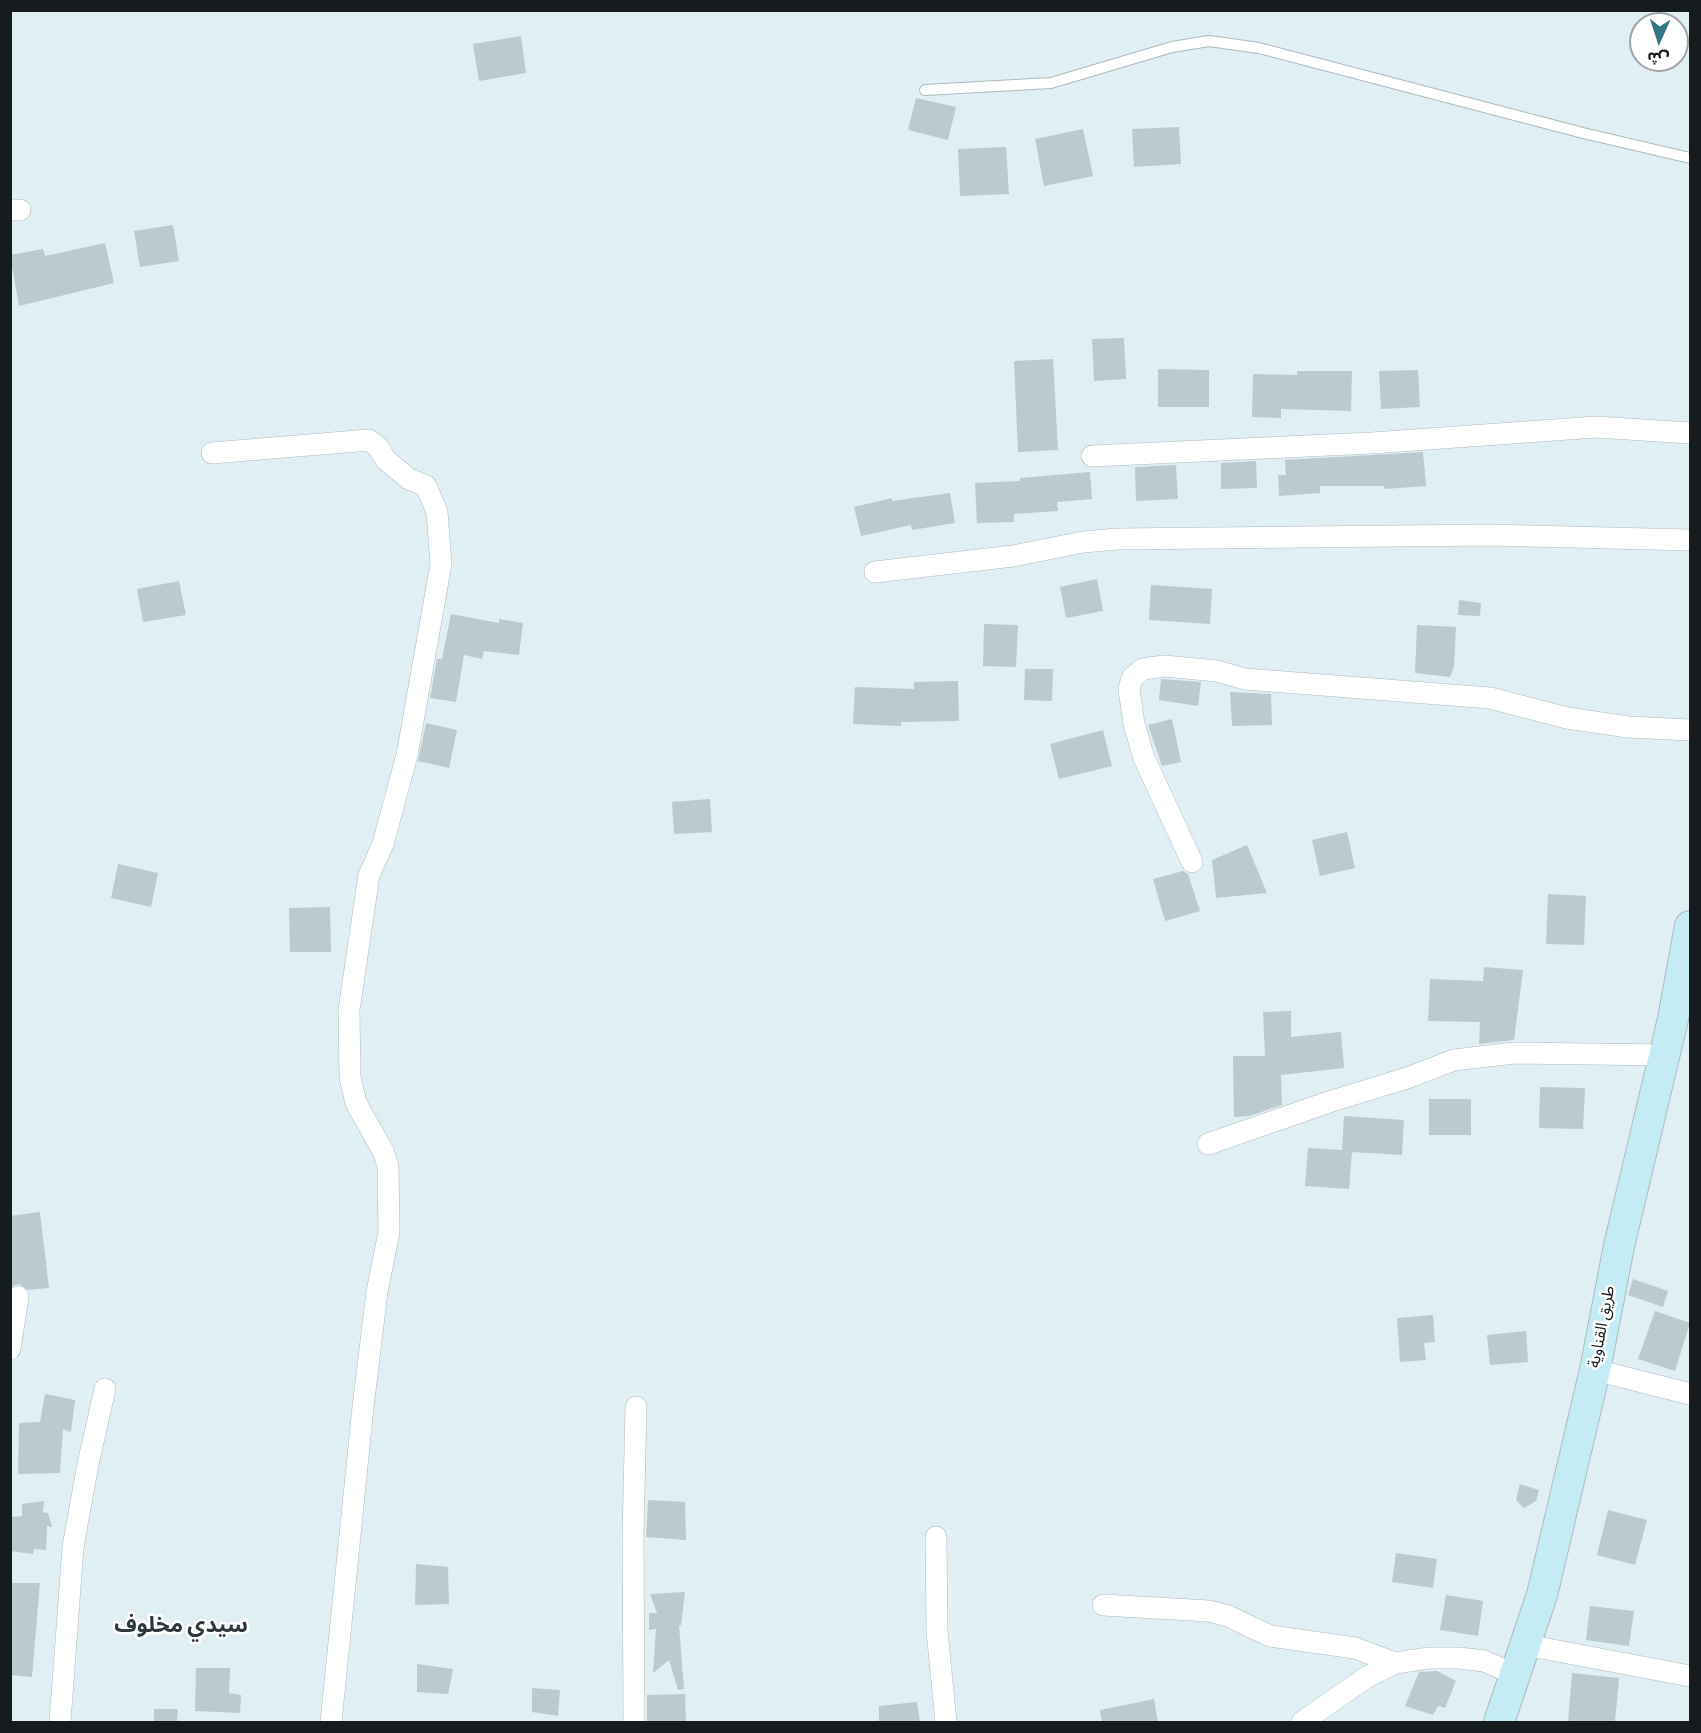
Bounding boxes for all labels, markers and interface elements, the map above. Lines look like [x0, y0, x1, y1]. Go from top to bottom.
north arrow [1629, 12, 1689, 72]
text: ش [1647, 46, 1670, 70]
street label: طريق القناوية [1586, 1284, 1620, 1370]
district label: سيدي مخلوف [114, 1614, 248, 1640]

